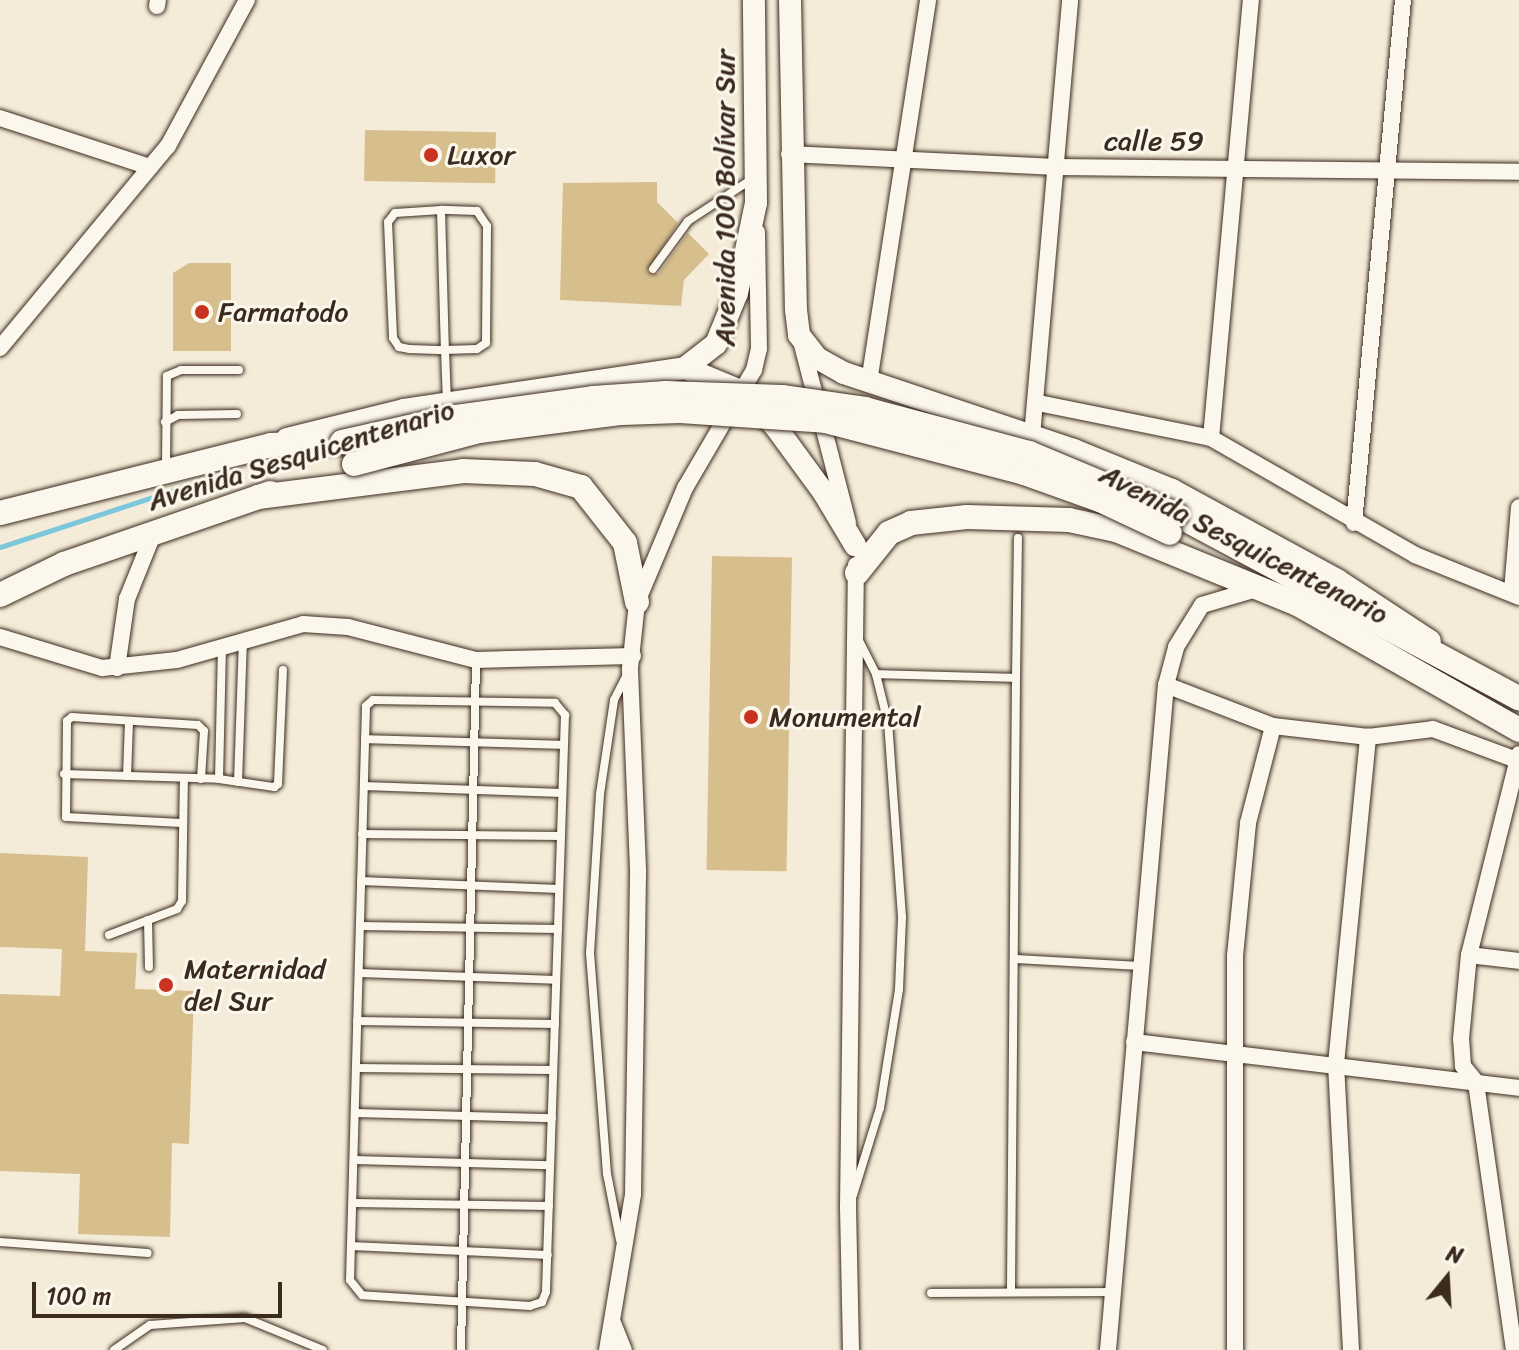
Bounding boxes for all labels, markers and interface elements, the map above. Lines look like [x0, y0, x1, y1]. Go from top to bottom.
street label: Avenida 100 Bolívar Sur [708, 50, 742, 346]
street label: calle 59 [1104, 124, 1204, 158]
place label: Luxor [447, 138, 515, 172]
marker: Luxor [422, 146, 440, 164]
place label: Farmatodo [218, 295, 348, 329]
marker: Farmatodo [193, 303, 211, 321]
street label: Avenida Sesquicentenario [144, 392, 458, 518]
street label: Avenida Sesquicentenario [1094, 457, 1394, 631]
place label: Monumental [769, 700, 921, 734]
marker: Monumental [740, 706, 762, 728]
place label: Maternidad del Sur [184, 952, 326, 1018]
marker: Maternidad del Sur [155, 974, 177, 996]
text: N [1441, 1234, 1468, 1276]
north arrow [1407, 1238, 1487, 1318]
scale bar [36, 1266, 286, 1316]
text: 100 m [46, 1275, 111, 1317]

